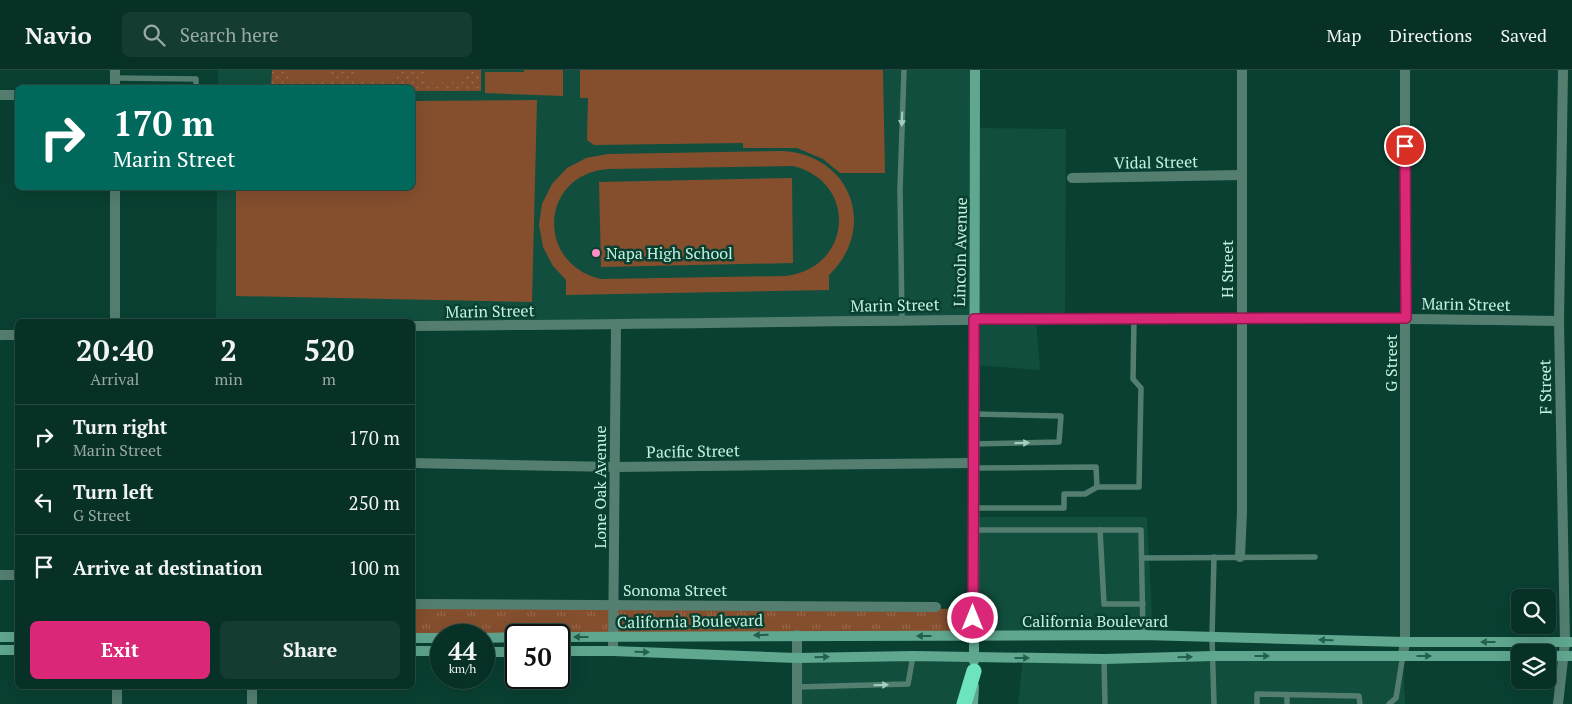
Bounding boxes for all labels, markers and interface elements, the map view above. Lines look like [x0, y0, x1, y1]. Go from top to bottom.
search box [122, 12, 472, 57]
text: Navio [25, 19, 92, 51]
icon: search [140, 21, 168, 49]
text: Search here [180, 22, 279, 47]
text: Map [1326, 23, 1361, 47]
text: Directions [1389, 23, 1472, 47]
text: Saved [1500, 23, 1547, 47]
text: 170 m [113, 100, 214, 146]
icon: right [30, 105, 95, 170]
one-way arrow [898, 111, 906, 127]
pin [1384, 125, 1426, 167]
icon: arrive [1391, 132, 1419, 160]
text: Marin Street [113, 144, 235, 173]
street label: Vidal Street [1114, 150, 1198, 174]
street label: Lincoln Avenue [948, 197, 972, 307]
street label: H Street [1216, 240, 1238, 298]
place label: Napa High School [606, 242, 733, 264]
marker: Napa High School [590, 247, 602, 259]
street label: Marin Street [1421, 292, 1511, 316]
street label: Marin Street [850, 293, 940, 317]
street label: Marin Street [445, 299, 535, 323]
text: 20:40 [76, 330, 154, 370]
text: 2 [220, 330, 237, 370]
text: 520 [303, 330, 354, 370]
street label: G Street [1380, 334, 1402, 392]
street label: F Street [1534, 359, 1556, 415]
text: Arrival [90, 368, 139, 390]
text: min [215, 368, 243, 390]
text: m [322, 368, 336, 390]
text: Turn right [73, 414, 167, 439]
icon: right [30, 423, 58, 451]
text: 170 m [349, 425, 400, 450]
street label: Lone Oak Avenue [589, 425, 611, 549]
one-way arrow [1014, 438, 1030, 446]
text: Marin Street [73, 439, 162, 461]
street label: Pacific Street [646, 439, 740, 463]
text: Turn left [73, 479, 154, 504]
icon: left [30, 488, 58, 516]
text: 250 m [349, 490, 400, 515]
text: G Street [73, 504, 131, 526]
icon: arrive [30, 553, 58, 581]
text: Arrive at destination [73, 555, 262, 580]
text: 100 m [349, 555, 400, 580]
street label: Sonoma Street [623, 579, 727, 601]
map controls [1511, 589, 1556, 689]
button: search [1511, 589, 1556, 634]
position arrow [946, 591, 998, 643]
street label: California Boulevard [617, 609, 763, 633]
street label: California Boulevard [1022, 610, 1168, 632]
button: Exit [30, 621, 210, 679]
button: Share [220, 621, 400, 679]
speed limit sign: 50 [505, 624, 570, 689]
one-way arrow [753, 631, 769, 639]
one-way arrow [915, 632, 931, 640]
one-way arrow [573, 633, 589, 641]
text: 44 [448, 634, 477, 667]
one-way arrow [1318, 636, 1334, 644]
one-way arrow [1480, 638, 1496, 646]
button: layers [1511, 644, 1556, 689]
one-way arrow [635, 648, 651, 656]
one-way arrow [1254, 652, 1270, 660]
one-way arrow [1416, 652, 1432, 660]
one-way arrow [815, 653, 831, 661]
one-way arrow [1177, 653, 1193, 661]
one-way arrow [1014, 654, 1030, 662]
text: km/h [449, 661, 476, 676]
one-way arrow [874, 680, 890, 688]

